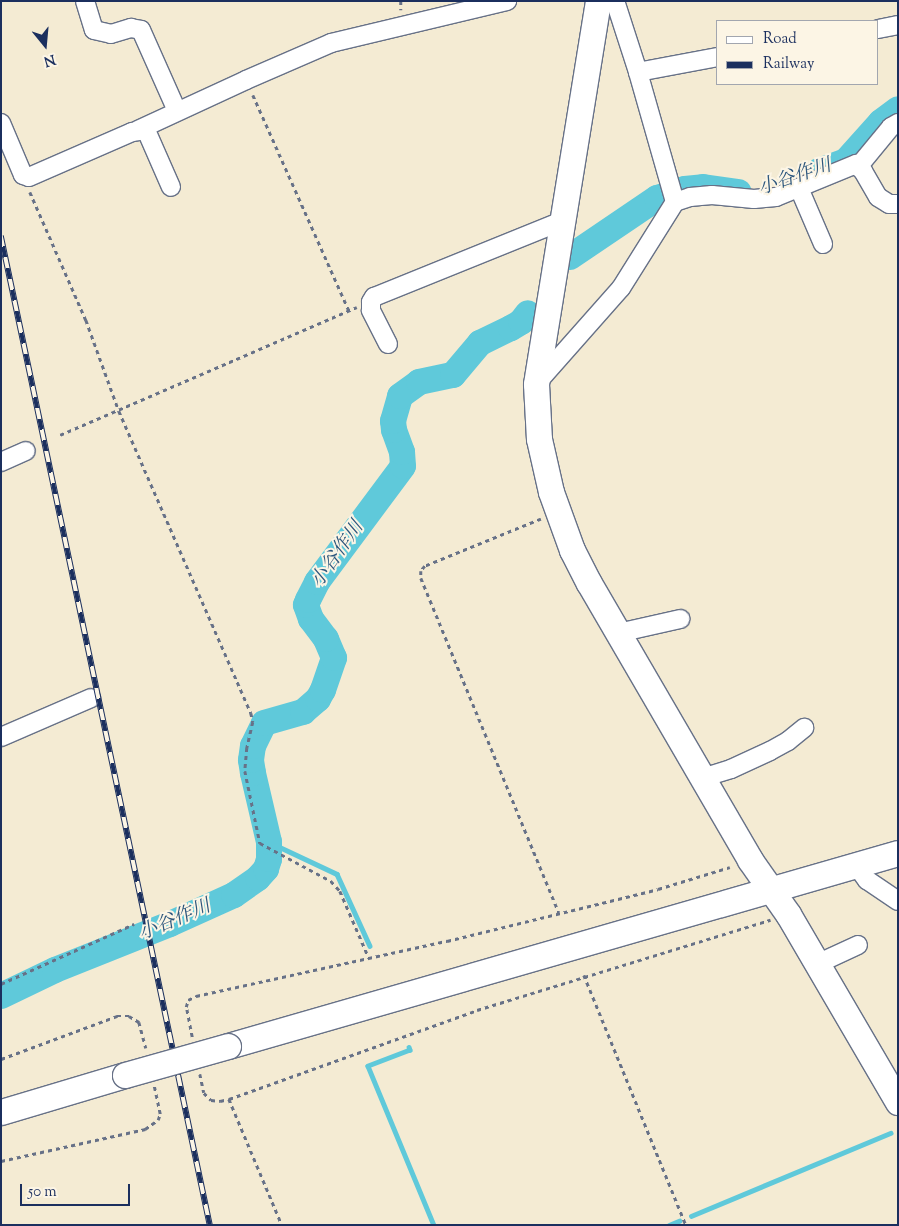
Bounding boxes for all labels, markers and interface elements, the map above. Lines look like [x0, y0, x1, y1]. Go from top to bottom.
north arrow [20, 20, 70, 70]
legend [716, 20, 879, 85]
text: Road [763, 29, 797, 50]
text: N [41, 48, 58, 71]
text: Railway [763, 54, 814, 75]
water label: 小谷作川 [755, 155, 835, 201]
water label: 小谷作川 [307, 517, 369, 593]
water label: 小谷作川 [136, 896, 214, 946]
scale bar [22, 1174, 132, 1206]
text: 50 m [28, 1182, 57, 1203]

